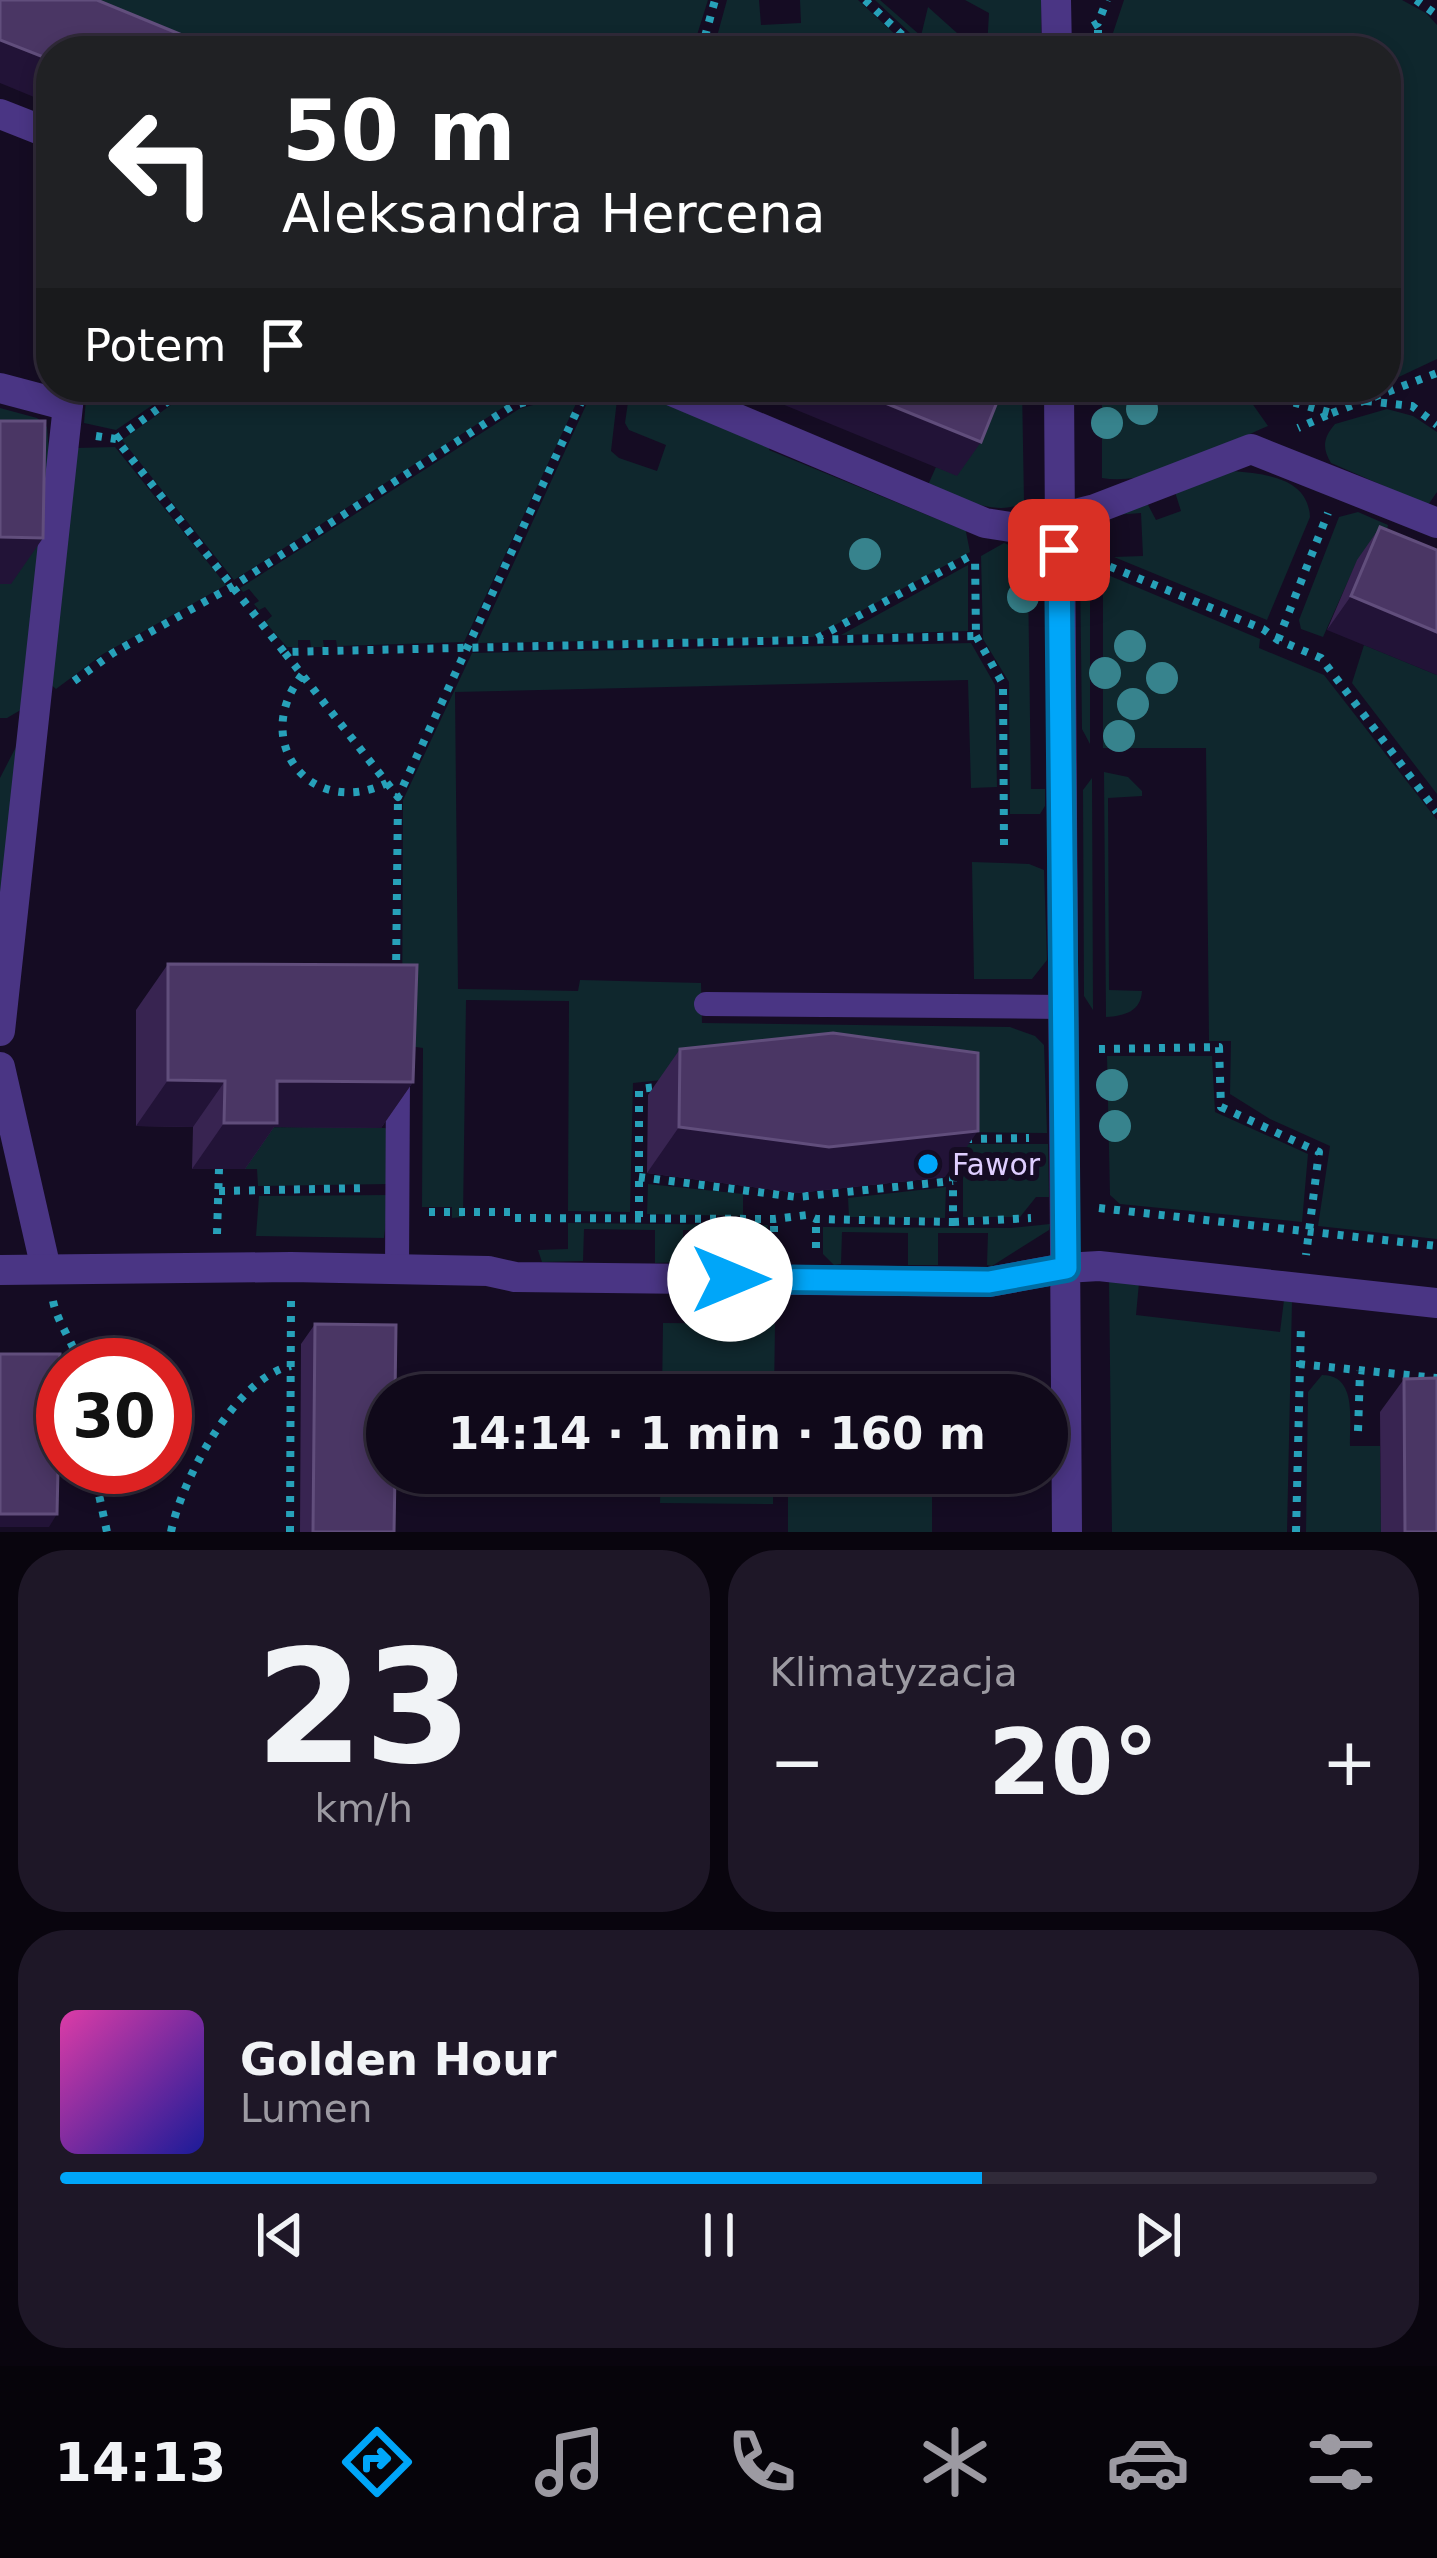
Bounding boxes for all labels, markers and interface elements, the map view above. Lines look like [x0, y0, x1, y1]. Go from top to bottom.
text: 50 m [282, 82, 516, 180]
icon: left [84, 84, 240, 240]
text: Aleksandra Hercena [282, 182, 826, 245]
icon: arrive [250, 312, 316, 378]
text: Potem [84, 319, 226, 372]
pin [1008, 499, 1110, 601]
icon: arrive [1026, 517, 1092, 583]
place label: Fawor [952, 1147, 1041, 1182]
marker: Fawor [915, 1151, 941, 1177]
position arrow [667, 1216, 793, 1342]
speed limit sign: 30 [36, 1338, 192, 1494]
text: 14:14 · 1 min · 160 m [448, 1407, 986, 1460]
text: 23 [255, 1617, 472, 1799]
text: Klimatyzacja [770, 1650, 1018, 1695]
text: 20° [988, 1710, 1158, 1815]
text: − [770, 1724, 825, 1801]
text: + [1322, 1724, 1377, 1801]
text: km/h [315, 1786, 413, 1831]
text: Golden Hour [240, 2033, 557, 2086]
text: Lumen [240, 2086, 372, 2131]
icon: previous [247, 2202, 313, 2268]
icon: pause [686, 2202, 752, 2268]
icon: next [1125, 2202, 1191, 2268]
icon: directions [335, 2420, 419, 2504]
icon: music [528, 2420, 612, 2504]
icon: phone [720, 2420, 804, 2504]
icon: climate [913, 2420, 997, 2504]
icon: car [1106, 2420, 1190, 2504]
icon: filters [1299, 2420, 1383, 2504]
text: 14:13 [54, 2431, 226, 2494]

